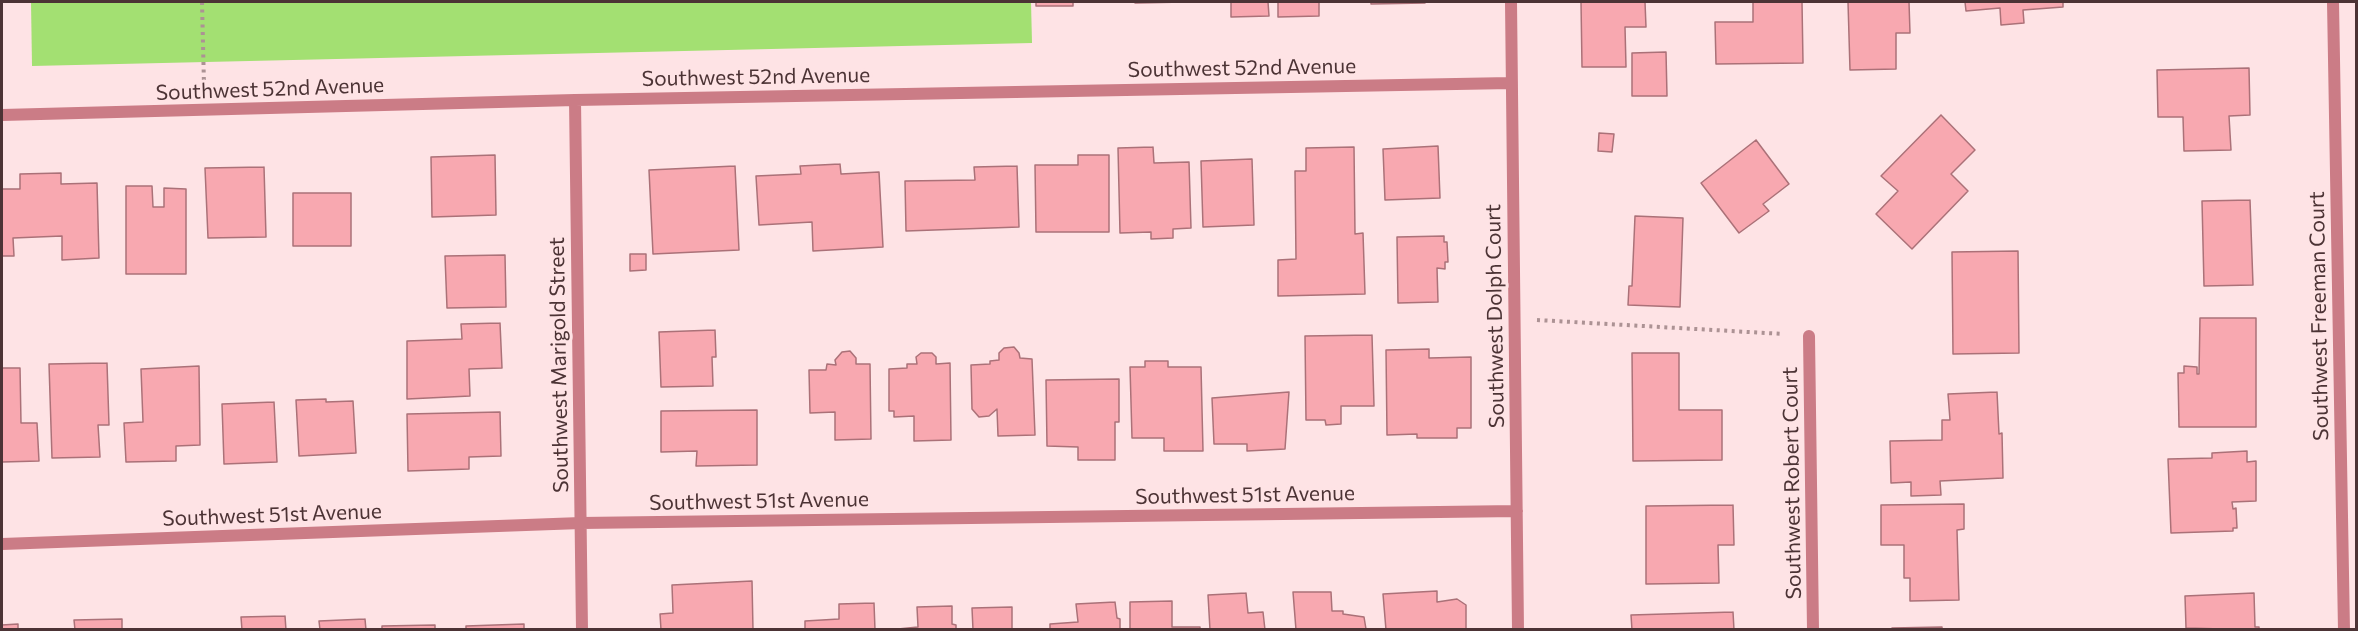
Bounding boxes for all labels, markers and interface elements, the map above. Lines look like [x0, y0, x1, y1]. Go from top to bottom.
street label: Southwest 52nd Avenue [1128, 53, 1356, 83]
street label: Southwest 52nd Avenue [642, 62, 870, 92]
street label: Southwest 52nd Avenue [155, 72, 385, 106]
street label: Southwest Freeman Court [2304, 191, 2334, 441]
street label: Southwest Dolph Court [1480, 204, 1510, 428]
street label: Southwest Marigold Street [544, 237, 574, 493]
street label: Southwest Robert Court [1777, 366, 1807, 600]
street label: Southwest 51st Avenue [1135, 480, 1355, 510]
street label: Southwest 51st Avenue [649, 486, 869, 516]
street label: Southwest 51st Avenue [162, 499, 382, 531]

